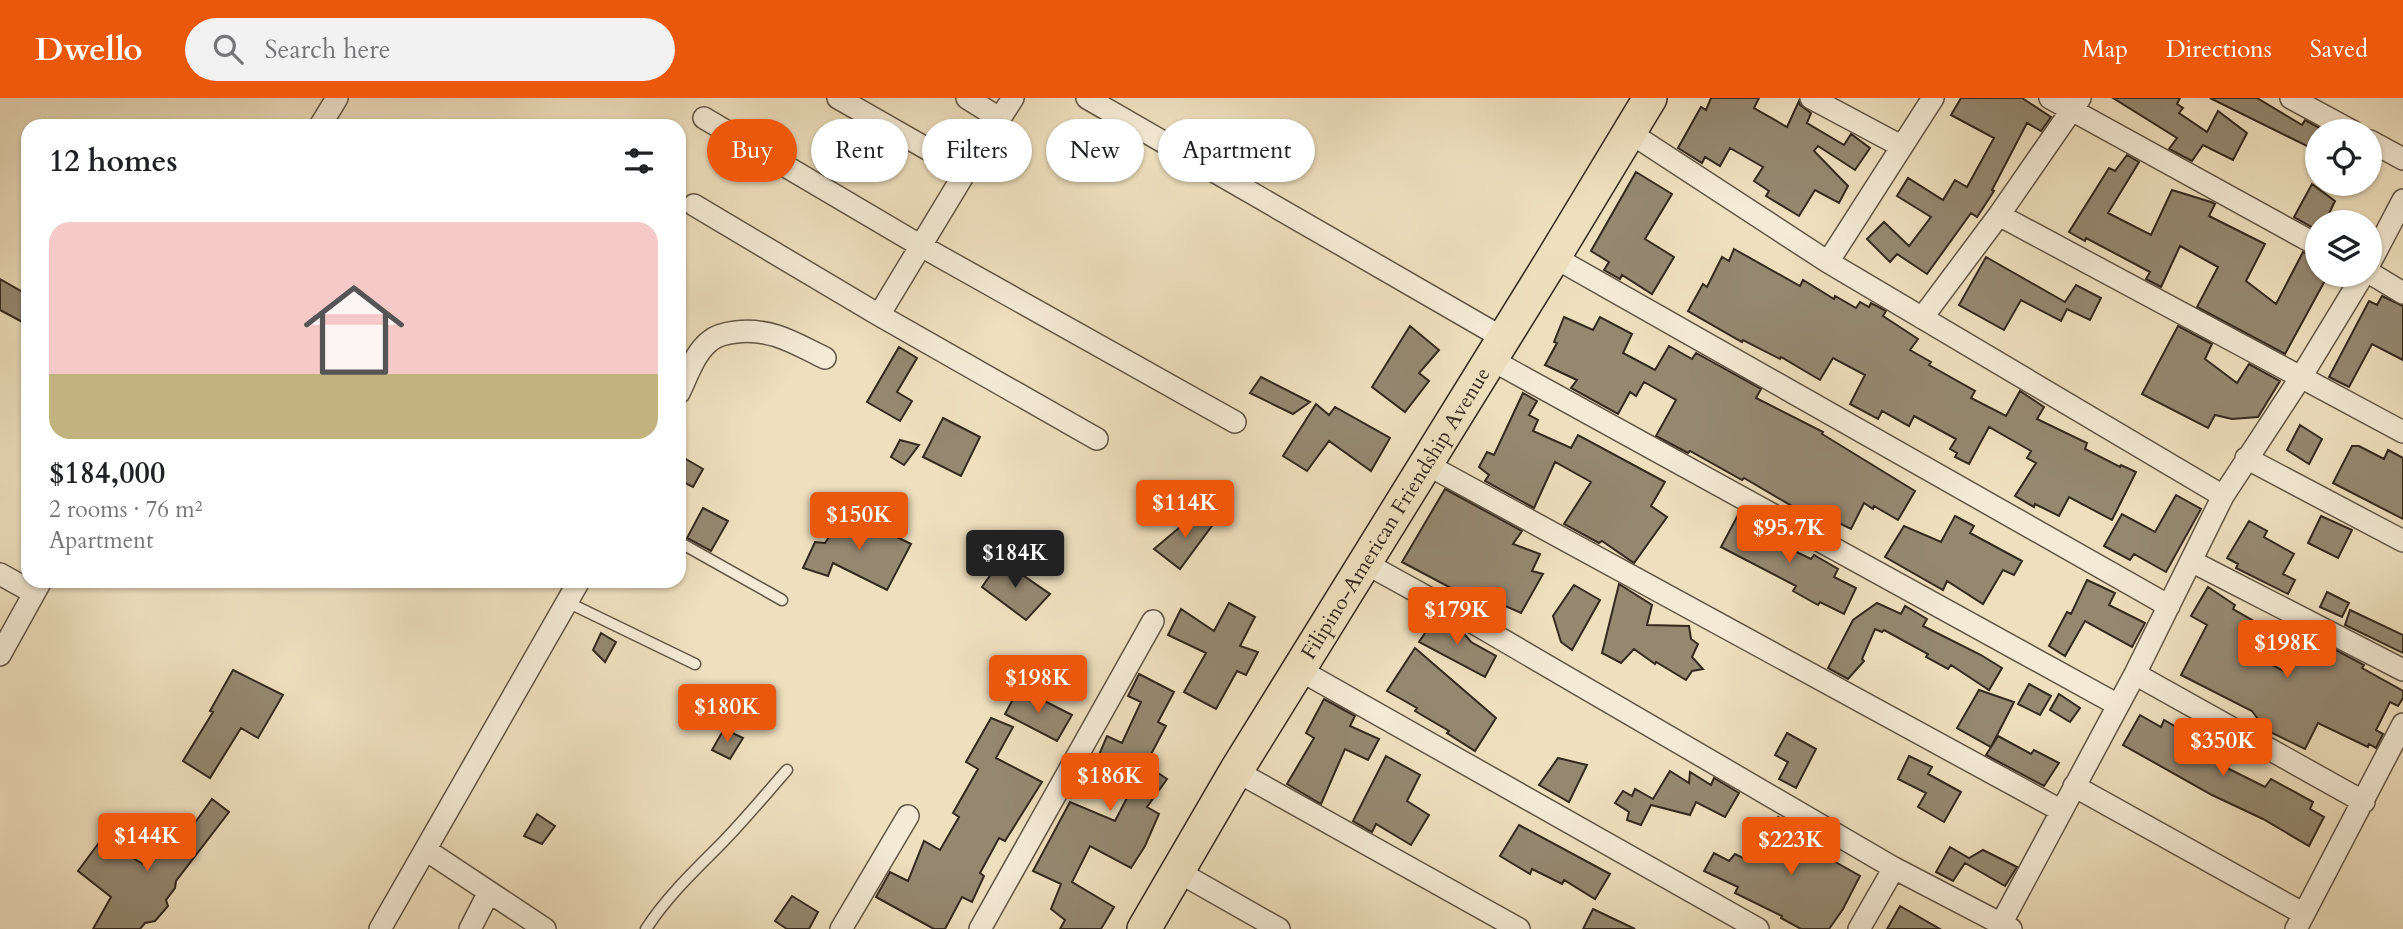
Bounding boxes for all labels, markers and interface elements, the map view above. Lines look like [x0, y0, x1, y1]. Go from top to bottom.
search box [185, 18, 675, 81]
text: Dwello [35, 27, 143, 72]
icon: search [209, 30, 247, 68]
text: Search here [265, 32, 391, 67]
text: Map [2082, 33, 2128, 66]
text: Directions [2166, 33, 2272, 66]
text: Saved [2310, 33, 2368, 66]
chip: Buy [707, 119, 797, 182]
chip: Rent [811, 119, 908, 182]
chip: Filters [922, 119, 1032, 182]
chip: New [1046, 119, 1144, 182]
chip: Apartment [1158, 119, 1315, 182]
map controls [2305, 119, 2382, 287]
button: locate [2305, 119, 2382, 196]
text: 12 homes [49, 141, 178, 182]
icon: filters [620, 142, 658, 180]
button: layers [2305, 210, 2382, 287]
icon: home [291, 267, 417, 393]
street label: Filipino-American Friendship Avenue [1295, 362, 1497, 665]
text: $184,000 [49, 453, 165, 494]
pin: $114K [1136, 480, 1234, 540]
text: $114K [1152, 487, 1218, 518]
pin: $150K [810, 492, 908, 552]
text: 2 rooms · 76 m² [49, 494, 202, 525]
text: $150K [826, 499, 892, 530]
pin: $95.7K [1732, 505, 1846, 565]
text: $95.7K [1753, 512, 1825, 543]
text: Apartment [49, 525, 153, 556]
pin: $184K [966, 531, 1064, 590]
text: $184K [982, 537, 1048, 568]
pin: $179K [1408, 588, 1506, 647]
text: $179K [1424, 594, 1490, 625]
pin: $198K [2238, 620, 2336, 680]
text: $198K [2254, 627, 2320, 658]
pin: $198K [989, 656, 1087, 715]
text: $198K [1005, 662, 1071, 693]
pin: $180K [678, 684, 776, 744]
text: $180K [694, 691, 760, 722]
pin: $350K [2174, 718, 2272, 778]
text: $350K [2190, 725, 2256, 756]
pin: $186K [1061, 754, 1159, 813]
text: $186K [1077, 760, 1143, 791]
pin: $144K [98, 814, 196, 873]
pin: $223K [1742, 818, 1840, 877]
text: $144K [114, 820, 180, 851]
text: $223K [1758, 824, 1824, 855]

